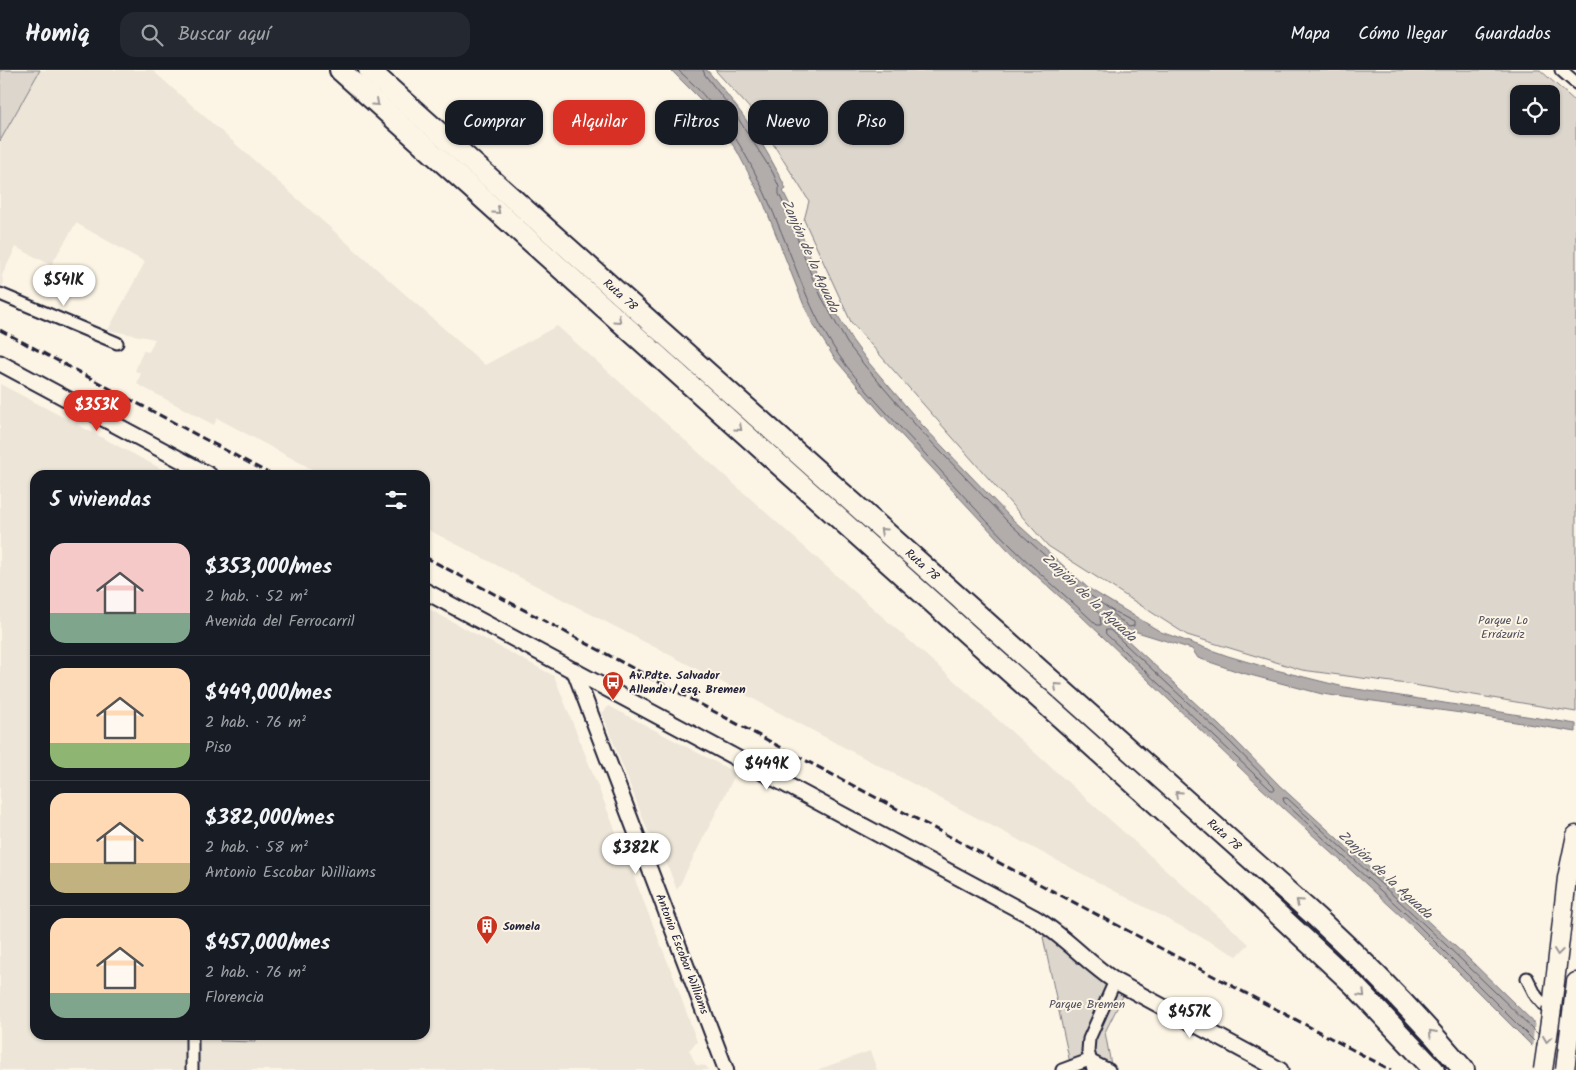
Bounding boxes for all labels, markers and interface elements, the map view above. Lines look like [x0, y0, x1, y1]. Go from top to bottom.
search box [120, 12, 470, 57]
text: Homiq [25, 15, 90, 54]
text: Buscar aquí [178, 20, 270, 50]
text: Mapa [1291, 20, 1330, 49]
text: Cómo llegar [1358, 20, 1447, 49]
text: Guardados [1475, 20, 1551, 49]
icon: search [138, 21, 166, 49]
map controls [1510, 85, 1560, 135]
button: locate [1510, 85, 1560, 135]
one-way arrow [371, 97, 380, 106]
chip: Comprar [445, 100, 543, 145]
chip: Alquilar [553, 100, 645, 145]
chip: Filtros [655, 100, 738, 145]
chip: Nuevo [748, 100, 828, 145]
chip: Piso [838, 100, 904, 145]
water label: Zanjón de la Aguada [775, 196, 845, 318]
one-way arrow [492, 205, 501, 214]
pin: $541K [29, 264, 99, 307]
text: $541K [44, 268, 84, 293]
street label: Ruta 78 [599, 274, 642, 316]
one-way arrow [613, 314, 622, 323]
pin: $353K [62, 390, 132, 432]
text: $353K [75, 393, 119, 418]
one-way arrow [733, 422, 742, 431]
text: 5 viviendas [50, 484, 151, 517]
icon: filters [382, 486, 410, 514]
one-way arrow [880, 528, 889, 537]
street label: Ruta 78 [901, 544, 944, 586]
water label: Zanjón de la Aguada [1037, 548, 1142, 649]
text: $353,000/mes [205, 551, 332, 584]
icon: home [90, 563, 150, 623]
text: 2 hab. · 52 m² [205, 584, 308, 609]
text: Avenida del Ferrocarril [205, 609, 355, 634]
park label: Parque Lo Errázuriz [1478, 611, 1528, 644]
place label: Av.Pdte. Salvador Allende / esq. Bremen [629, 666, 746, 699]
bus stop icon: Av.Pdte. Salvador Allende / esq. Bremen [601, 670, 625, 701]
text: $449,000/mes [205, 677, 332, 710]
one-way arrow [1053, 683, 1062, 692]
icon: home [90, 688, 150, 748]
text: 2 hab. · 76 m² [205, 710, 306, 735]
text: Piso [205, 735, 232, 760]
pin: $449K [732, 748, 802, 791]
text: $449K [745, 752, 789, 777]
one-way arrow [1175, 791, 1184, 800]
text: $382,000/mes [205, 802, 335, 835]
icon: home [90, 813, 150, 873]
street label: Ruta 78 [1203, 814, 1246, 856]
water label: Zanjón de la Aguada [1333, 825, 1438, 926]
pin: $382K [601, 832, 671, 875]
text: 2 hab. · 58 m² [205, 835, 308, 860]
text: $382K [613, 836, 659, 861]
text: Antonio Escobar Williams [205, 860, 376, 885]
street label: Antonio Escobar Williams [650, 891, 714, 1017]
one-way arrow [1296, 899, 1305, 908]
building icon: Somela [475, 914, 499, 945]
place label: Somela [503, 917, 540, 936]
text: $457,000/mes [205, 927, 330, 960]
icon: home [90, 938, 150, 998]
one-way arrow [1553, 948, 1564, 956]
text: 2 hab. · 76 m² [205, 960, 306, 985]
text: Florencia [205, 985, 264, 1010]
one-way arrow [1356, 988, 1365, 997]
park label: Parque Bremen [1049, 995, 1125, 1014]
pin: $457K [1155, 996, 1225, 1039]
text: $457K [1168, 1000, 1212, 1025]
one-way arrow [1429, 1030, 1438, 1039]
one-way arrow [1543, 1034, 1553, 1043]

